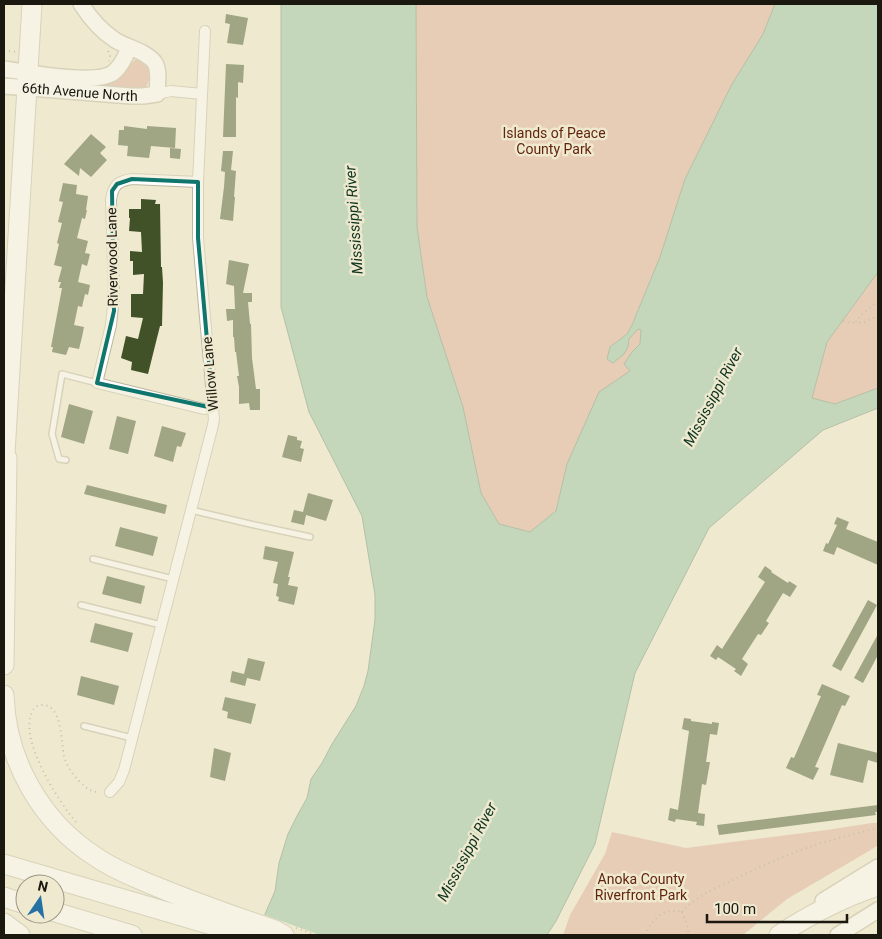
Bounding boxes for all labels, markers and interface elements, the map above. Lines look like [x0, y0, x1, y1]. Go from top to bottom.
street label: 66th Avenue North [21, 79, 138, 104]
park label: Islands of Peace County Park [502, 125, 606, 157]
water label: Mississippi River [341, 164, 367, 275]
street label: Riverwood Lane [103, 207, 121, 307]
street label: Willow Lane [199, 336, 221, 412]
water label: Mississippi River [679, 344, 747, 449]
water label: Mississippi River [433, 799, 501, 904]
park label: Anoka County Riverfront Park [595, 871, 688, 903]
north arrow [15, 874, 65, 924]
text: N [36, 877, 50, 895]
scale bar [707, 892, 847, 924]
text: 100 m [714, 900, 756, 918]

